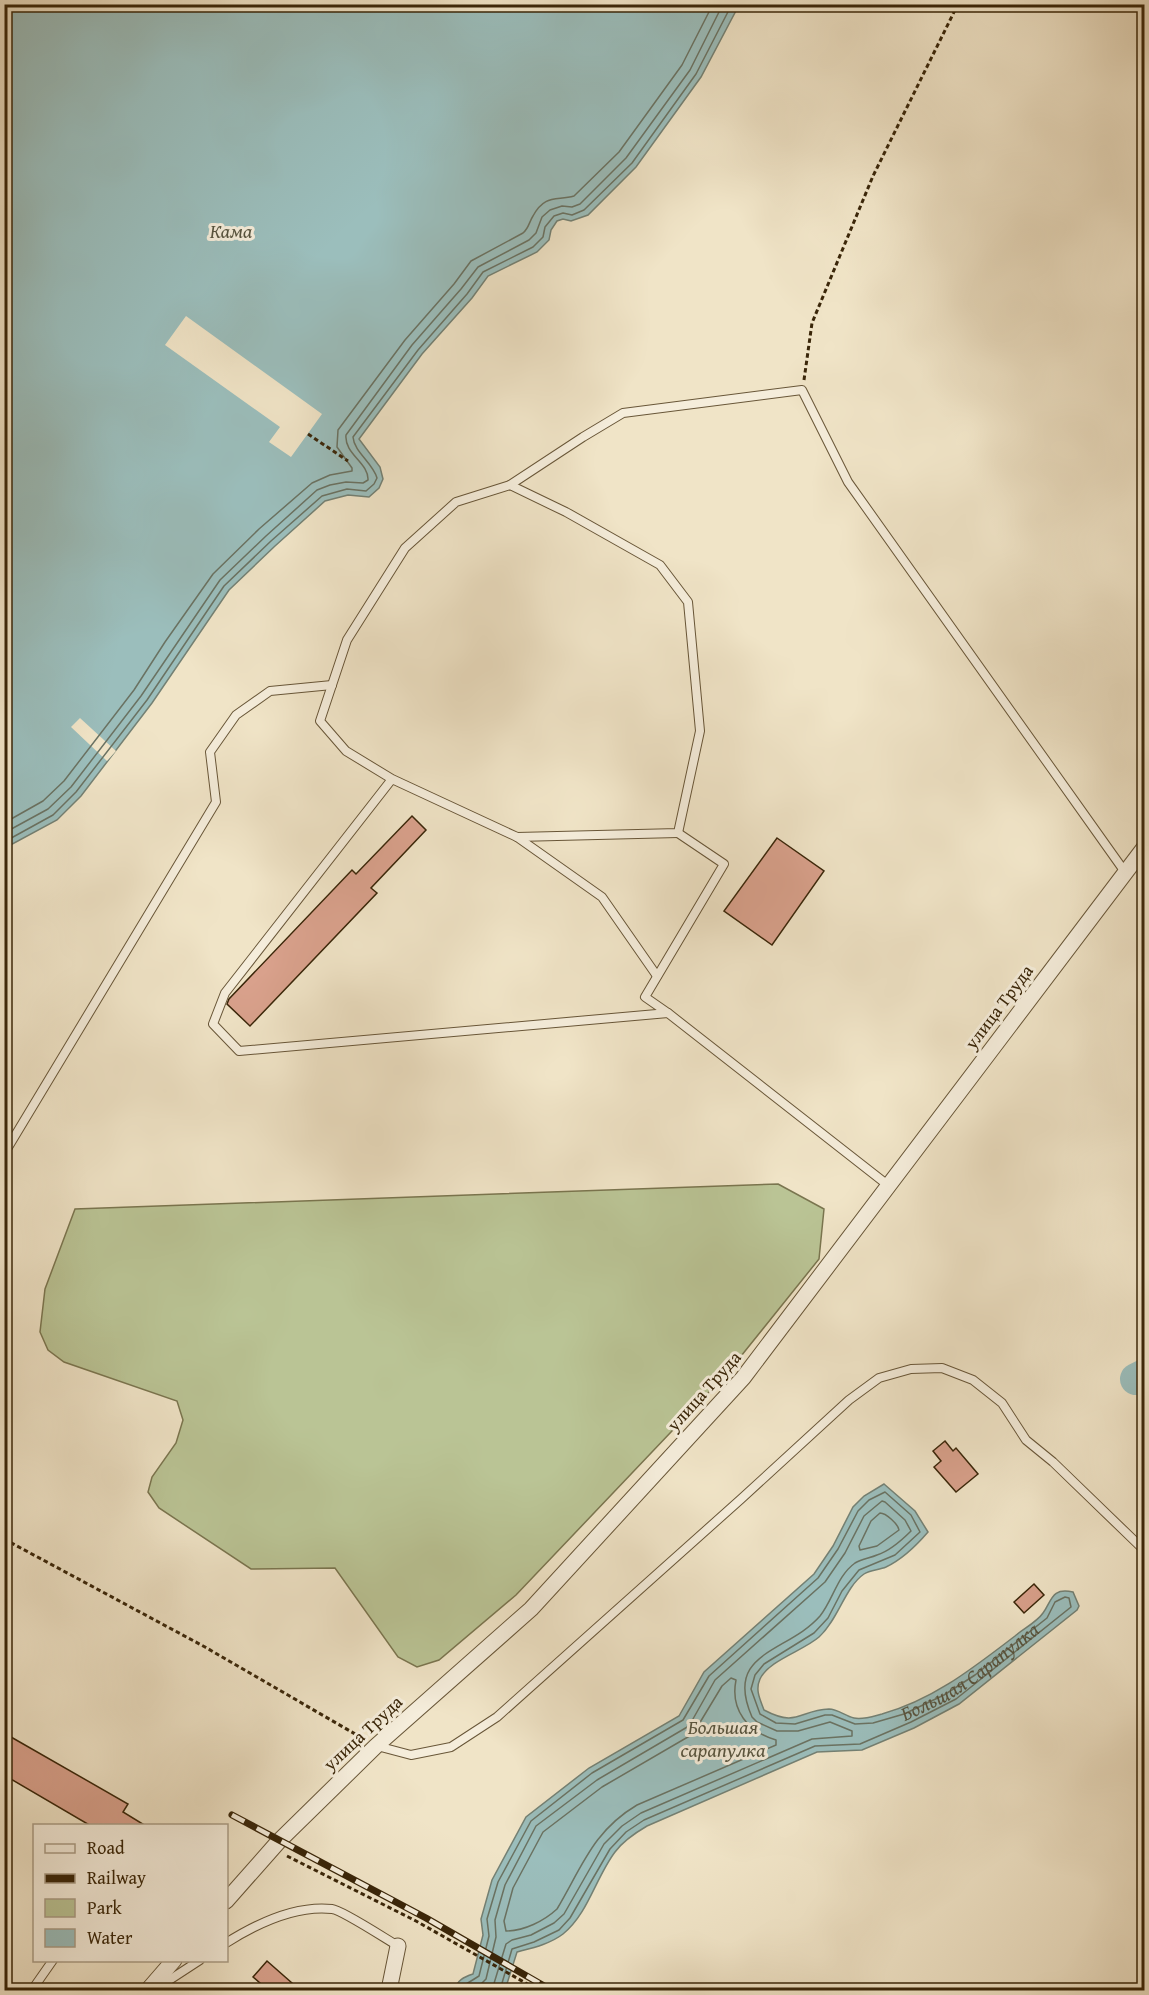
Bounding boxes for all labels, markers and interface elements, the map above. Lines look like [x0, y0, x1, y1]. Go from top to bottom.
water label: Кама [210, 216, 253, 245]
street label: улица Труда [957, 958, 1040, 1056]
street label: улица Труда [660, 1344, 747, 1438]
water label: Большая Сарапулка [895, 1614, 1045, 1728]
street label: улица Труда [316, 1688, 409, 1777]
water label: Большая сарапулка [681, 1712, 766, 1764]
legend [33, 1824, 228, 1962]
text: Road [87, 1834, 125, 1861]
text: Railway [87, 1864, 146, 1891]
text: Park [87, 1894, 123, 1921]
text: Water [87, 1924, 133, 1951]

